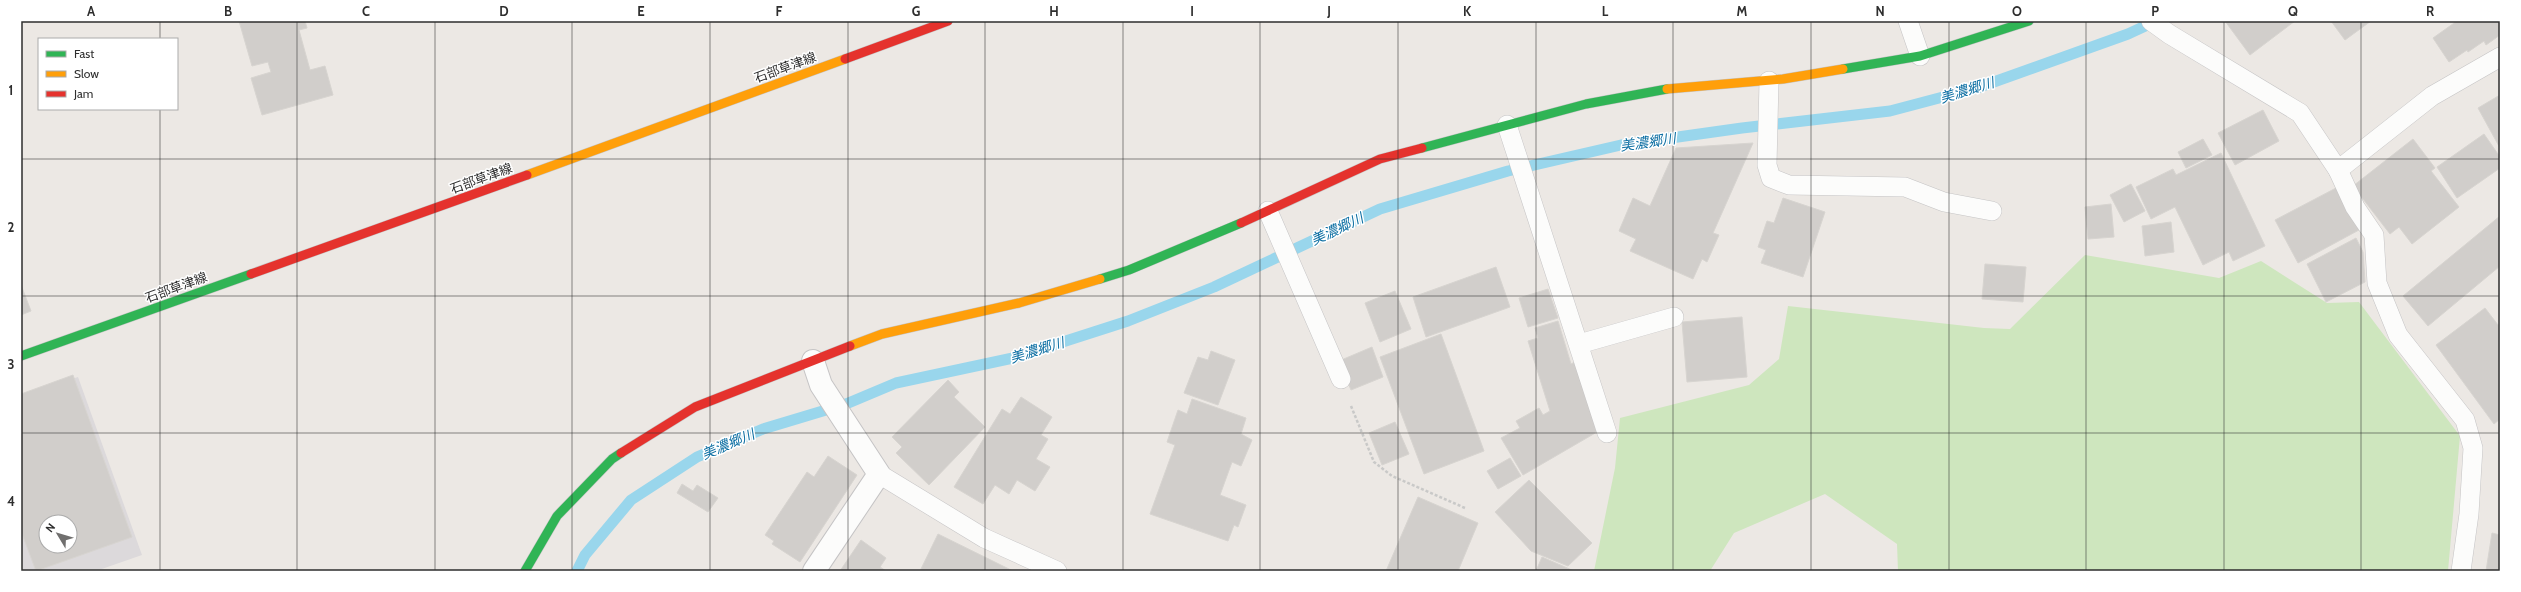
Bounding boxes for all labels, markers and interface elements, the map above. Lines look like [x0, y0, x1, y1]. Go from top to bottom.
text: A [87, 3, 96, 19]
text: B [224, 3, 232, 19]
text: C [362, 3, 370, 19]
text: D [499, 3, 509, 19]
text: E [637, 3, 645, 19]
text: F [776, 3, 783, 19]
text: G [912, 3, 921, 19]
text: H [1049, 3, 1059, 19]
text: I [1190, 3, 1194, 19]
text: J [1326, 3, 1331, 19]
text: K [1463, 3, 1472, 19]
text: L [1602, 3, 1609, 19]
text: M [1737, 3, 1748, 19]
text: N [1875, 3, 1885, 19]
text: O [2012, 3, 2022, 19]
text: P [2151, 3, 2159, 19]
text: Q [2288, 3, 2298, 19]
text: R [2426, 3, 2434, 19]
legend [38, 38, 178, 110]
text: Fast [74, 46, 94, 61]
street label: 石部草津線 [752, 48, 818, 86]
text: Slow [74, 66, 99, 81]
water label: 美濃郷川 [1938, 73, 1998, 107]
text: 1 [9, 82, 13, 98]
text: Jam [73, 86, 93, 101]
water label: 美濃郷川 [1619, 129, 1679, 155]
street label: 石部草津線 [448, 159, 514, 197]
water label: 美濃郷川 [1308, 208, 1368, 249]
text: 2 [8, 219, 15, 235]
street label: 石部草津線 [143, 268, 209, 306]
water label: 美濃郷川 [1008, 333, 1068, 367]
text: 3 [7, 356, 15, 372]
water label: 美濃郷川 [699, 424, 759, 463]
text: 4 [7, 493, 15, 509]
north arrow [38, 514, 78, 554]
text: N [42, 520, 58, 535]

